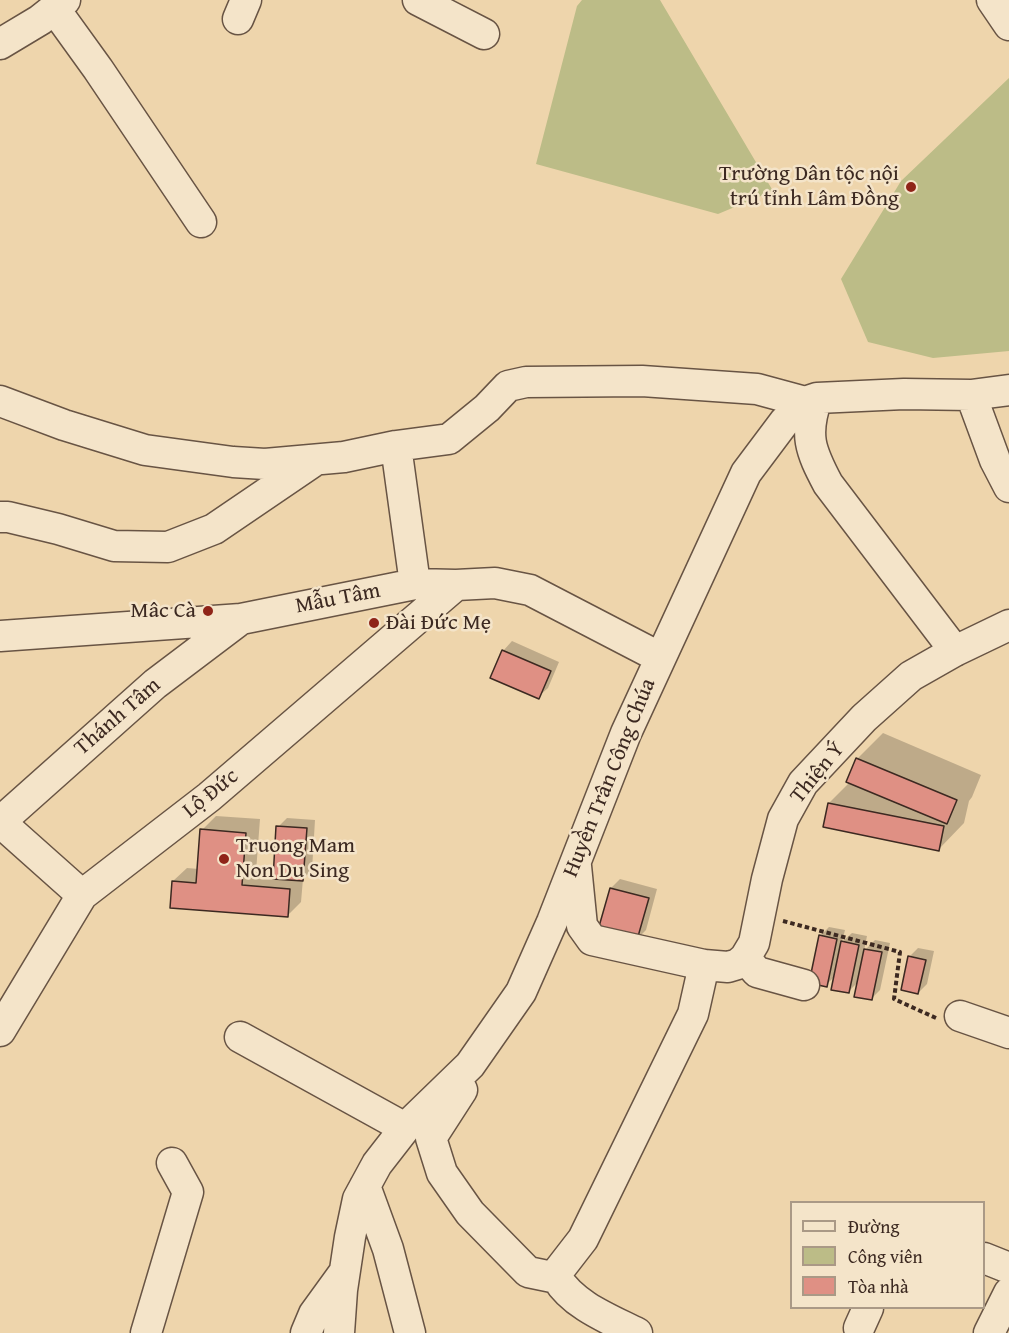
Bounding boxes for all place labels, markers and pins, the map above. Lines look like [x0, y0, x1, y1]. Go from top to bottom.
place label: Trường Dân tộc nội trú tỉnh Lâm Đồng [719, 161, 899, 212]
marker: Trường Dân tộc nội trú tỉnh Lâm Đồng [904, 180, 918, 194]
place label: Mâc Cà [131, 598, 196, 624]
marker: Mâc Cà [201, 604, 215, 618]
place label: Đài Đức Mẹ [386, 610, 491, 636]
marker: Đài Đức Mẹ [367, 616, 381, 630]
place label: Truong Mam Non Du Sing [236, 833, 355, 884]
marker: Truong Mam Non Du Sing [217, 852, 231, 866]

